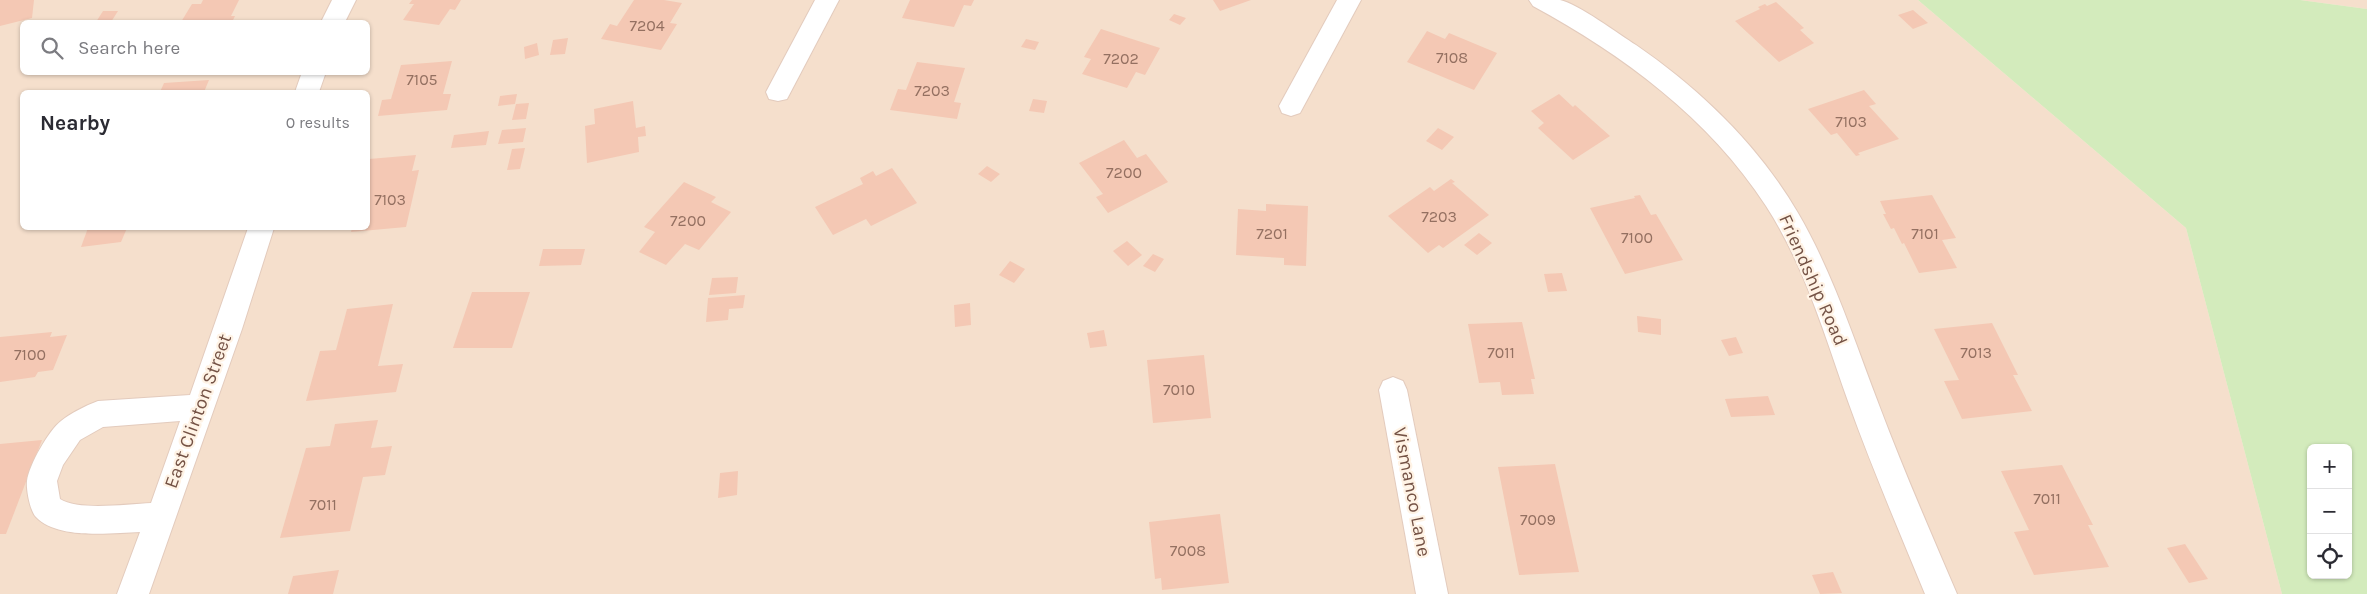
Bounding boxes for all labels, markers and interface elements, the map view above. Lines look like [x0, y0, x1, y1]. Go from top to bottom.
house number: 7204 [629, 16, 665, 35]
search box [20, 20, 370, 75]
icon: search [38, 34, 66, 62]
text: Search here [78, 37, 180, 59]
house number: 7108 [1436, 48, 1468, 67]
house number: 7202 [1103, 49, 1139, 68]
house number: 7105 [406, 70, 438, 89]
house number: 7203 [914, 81, 950, 100]
text: Nearby [40, 111, 110, 135]
house number: 7103 [1835, 112, 1867, 131]
text: 0 results [286, 113, 350, 132]
house number: 7200 [1106, 163, 1142, 182]
house number: 7103 [374, 190, 406, 209]
house number: 7203 [1421, 207, 1457, 226]
house number: 7200 [670, 211, 706, 230]
street label: Friendship Road [1774, 211, 1852, 349]
house number: 7201 [1256, 224, 1288, 243]
house number: 7101 [1911, 224, 1939, 243]
house number: 7100 [1621, 228, 1653, 247]
street label: East Clinton Street [160, 331, 236, 491]
house number: 7011 [1487, 343, 1515, 362]
house number: 7013 [1960, 343, 1992, 362]
house number: 7100 [14, 345, 46, 364]
house number: 7010 [1163, 380, 1195, 399]
street label: Vismanco Lane [1389, 425, 1435, 559]
map controls [2307, 444, 2352, 579]
button: + [2307, 444, 2352, 489]
house number: 7011 [2033, 489, 2061, 508]
button: − [2307, 489, 2352, 534]
house number: 7011 [309, 495, 337, 514]
house number: 7009 [1520, 510, 1556, 529]
button: locate [2307, 534, 2352, 579]
house number: 7008 [1170, 541, 1206, 560]

